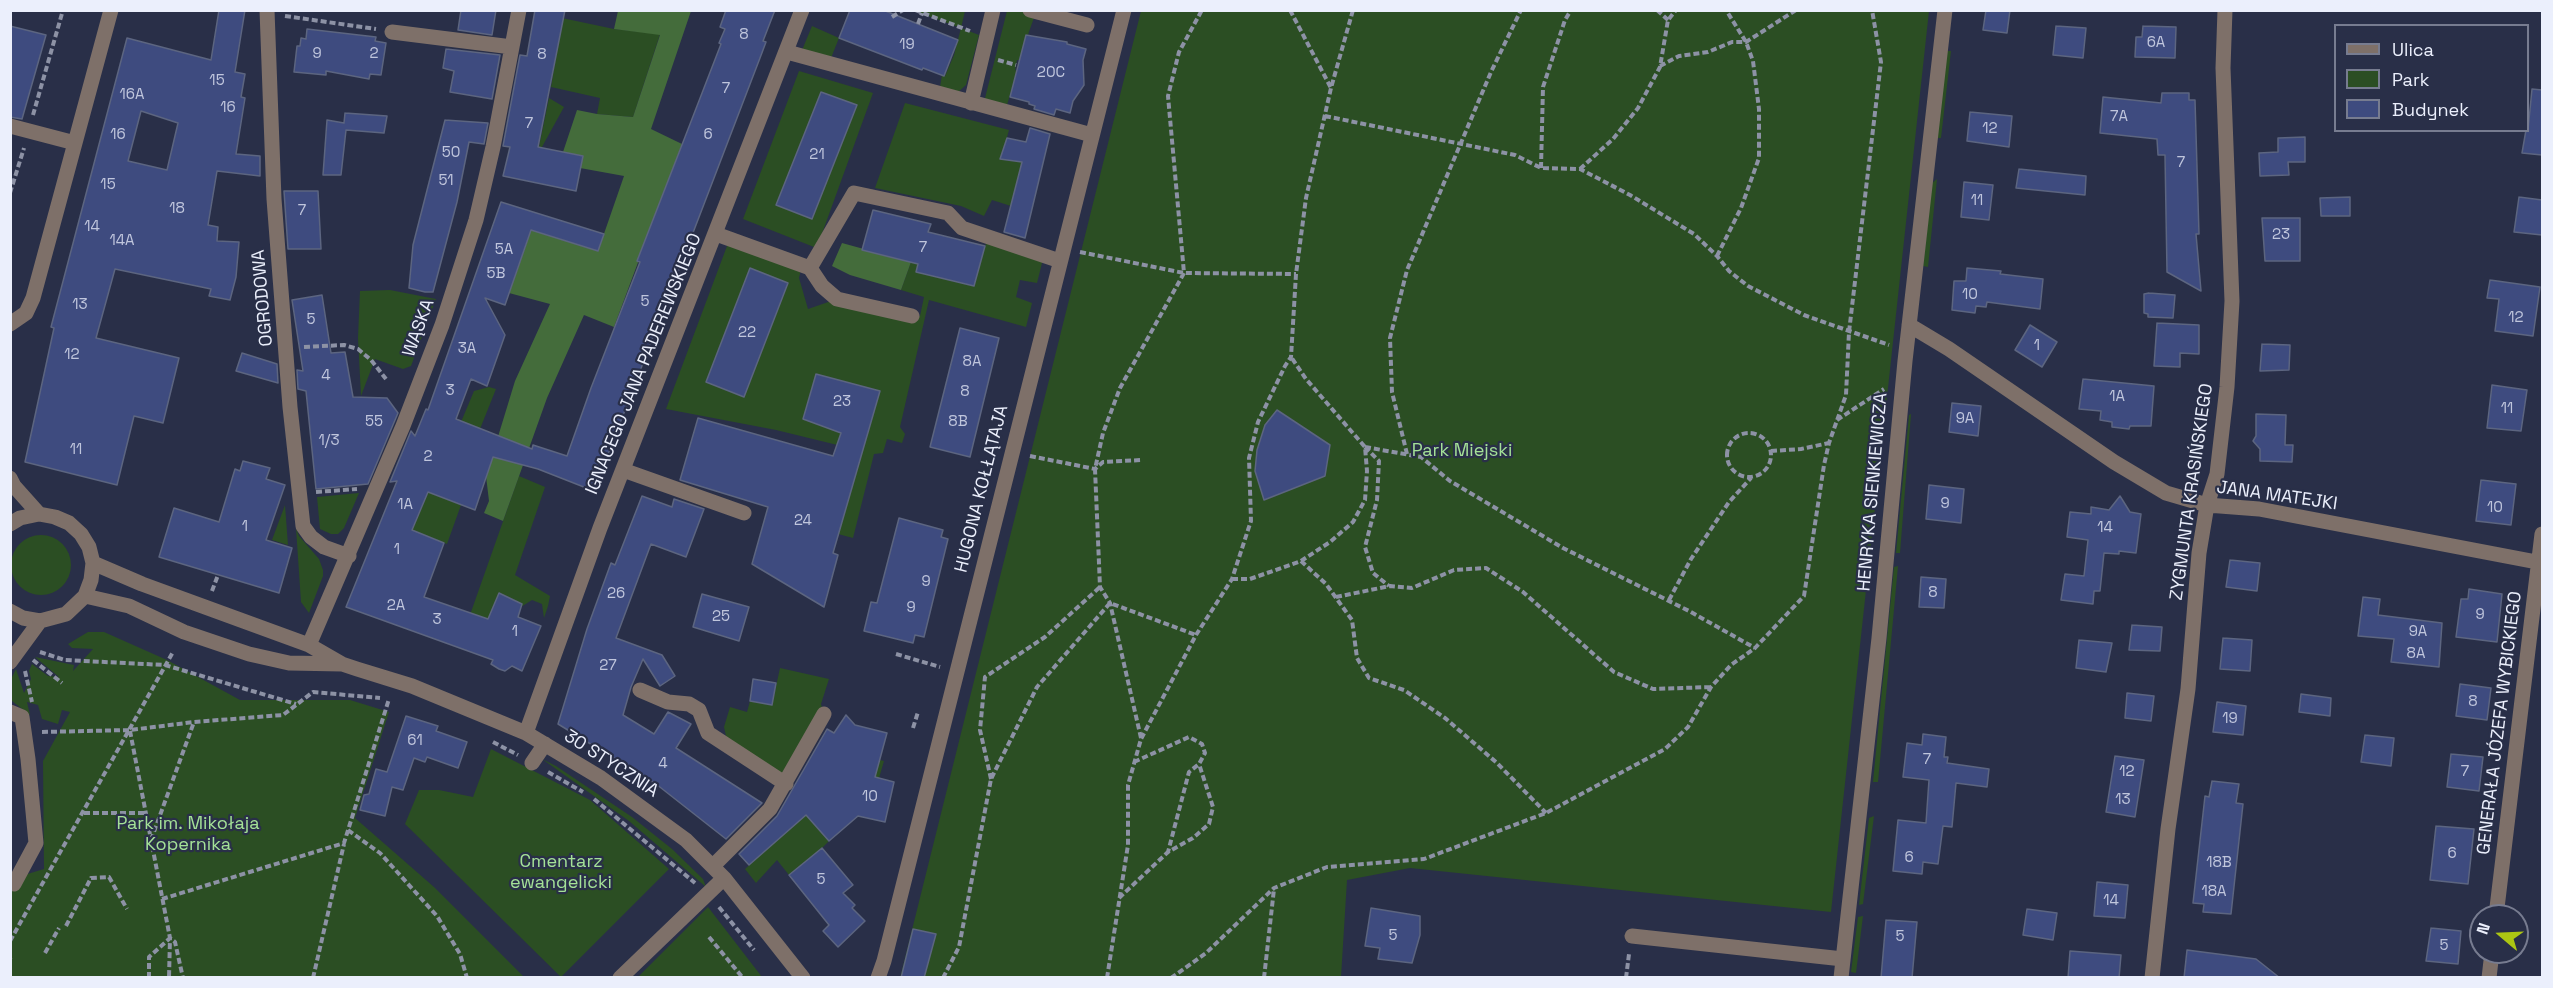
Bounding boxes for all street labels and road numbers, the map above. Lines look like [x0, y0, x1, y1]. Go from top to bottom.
street label: IGNACEGO JANA PADEREWSKIEGO [582, 230, 706, 498]
street label: OGRODOWA [248, 249, 278, 347]
street label: WĄSKA [399, 296, 439, 360]
street label: ZYGMUNTA KRASIŃSKIEGO [2166, 382, 2218, 602]
street label: HENRYKA SIENKIEWICZA [1854, 392, 1892, 592]
street label: HUGONA KOŁŁĄTAJA [951, 403, 1013, 575]
street label: JANA MATEJKI [2215, 477, 2339, 515]
street label: GENERAŁA JÓZEFA WYBICKIEGO [2473, 590, 2527, 856]
street label: 30 STYCZNIA [560, 725, 662, 803]

